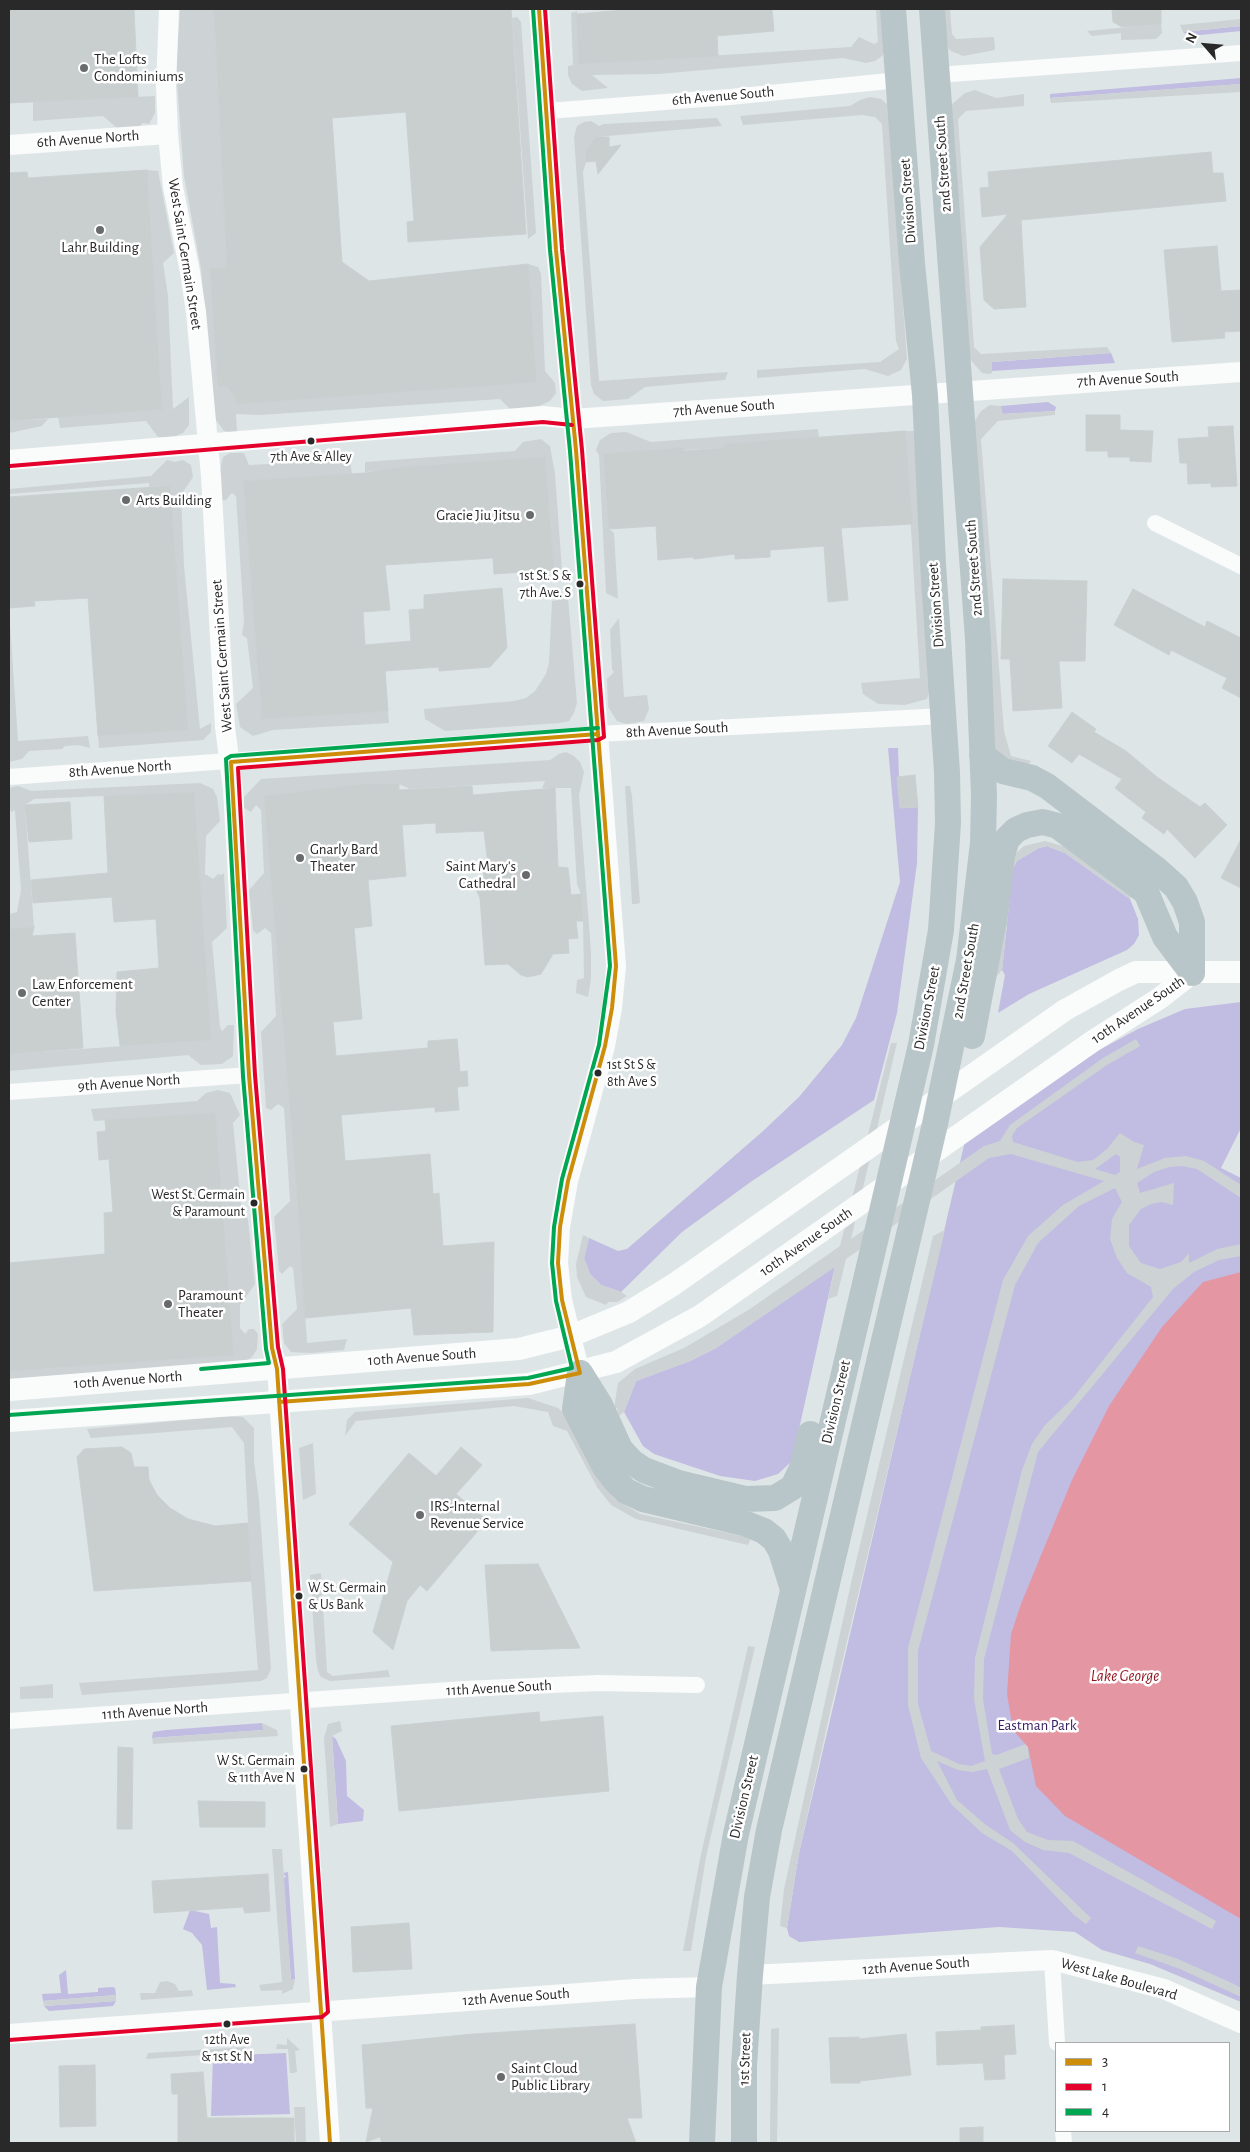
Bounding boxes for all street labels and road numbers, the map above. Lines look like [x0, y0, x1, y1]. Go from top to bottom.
street label: 6th Avenue South [671, 83, 775, 109]
street label: 2nd Street South [931, 115, 955, 213]
street label: 6th Avenue North [36, 126, 140, 152]
street label: Division Street [896, 158, 920, 244]
street label: West Saint Germain Street [164, 177, 206, 331]
street label: 7th Avenue South [1077, 367, 1179, 391]
street label: 7th Avenue South [673, 395, 775, 421]
street label: 2nd Street South [962, 519, 986, 617]
street label: Division Street [924, 562, 948, 648]
street label: West Saint Germain Street [208, 579, 236, 733]
street label: 8th Avenue South [625, 718, 729, 742]
street label: 8th Avenue North [68, 756, 172, 782]
street label: 2nd Street South [949, 922, 983, 1020]
street label: Division Street [910, 964, 944, 1052]
street label: 10th Avenue South [1088, 972, 1188, 1048]
street label: 9th Avenue North [77, 1070, 181, 1096]
street label: 10th Avenue South [756, 1203, 856, 1281]
street label: 10th Avenue South [367, 1344, 477, 1370]
street label: Division Street [818, 1358, 854, 1446]
street label: 10th Avenue North [73, 1367, 183, 1393]
street label: 11th Avenue South [446, 1676, 552, 1700]
street label: 11th Avenue North [101, 1698, 209, 1724]
street label: Division Street [726, 1753, 762, 1841]
street label: 12th Avenue South [862, 1953, 970, 1979]
street label: West Lake Boulevard [1059, 1954, 1179, 2004]
street label: 12th Avenue South [462, 1984, 570, 2010]
street label: 1st Street [735, 2032, 755, 2086]

